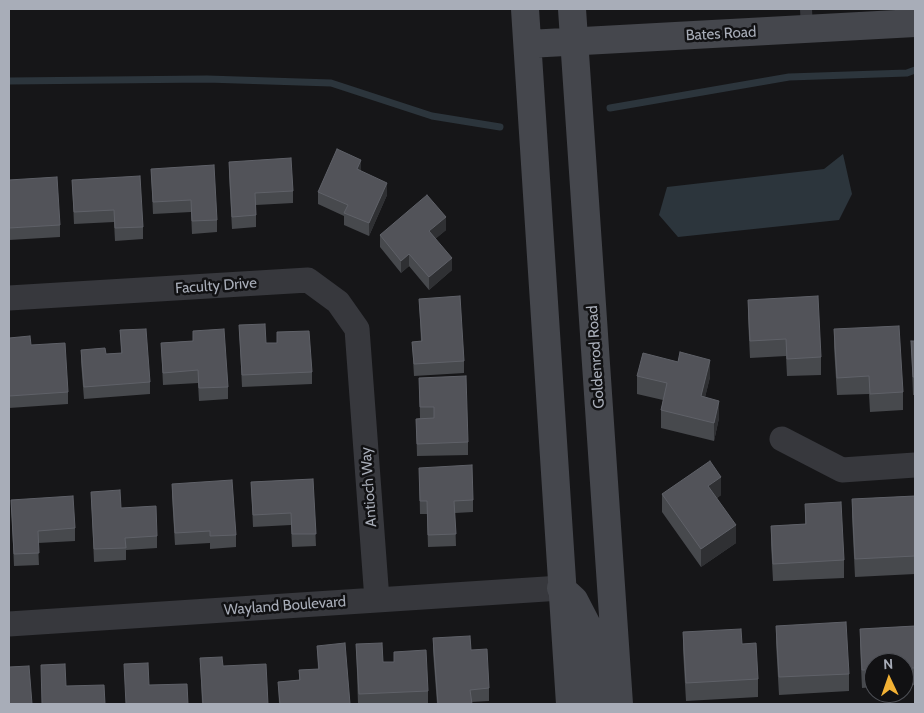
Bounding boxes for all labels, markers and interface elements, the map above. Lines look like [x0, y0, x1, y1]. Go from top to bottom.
street label: Bates Road [685, 23, 757, 45]
street label: Faculty Drive [174, 274, 258, 298]
street label: Goldenrod Road [583, 305, 609, 409]
street label: Antioch Way [357, 446, 381, 528]
street label: Wayland Boulevard [223, 593, 347, 619]
north arrow [864, 653, 914, 703]
text: N [883, 655, 894, 673]

